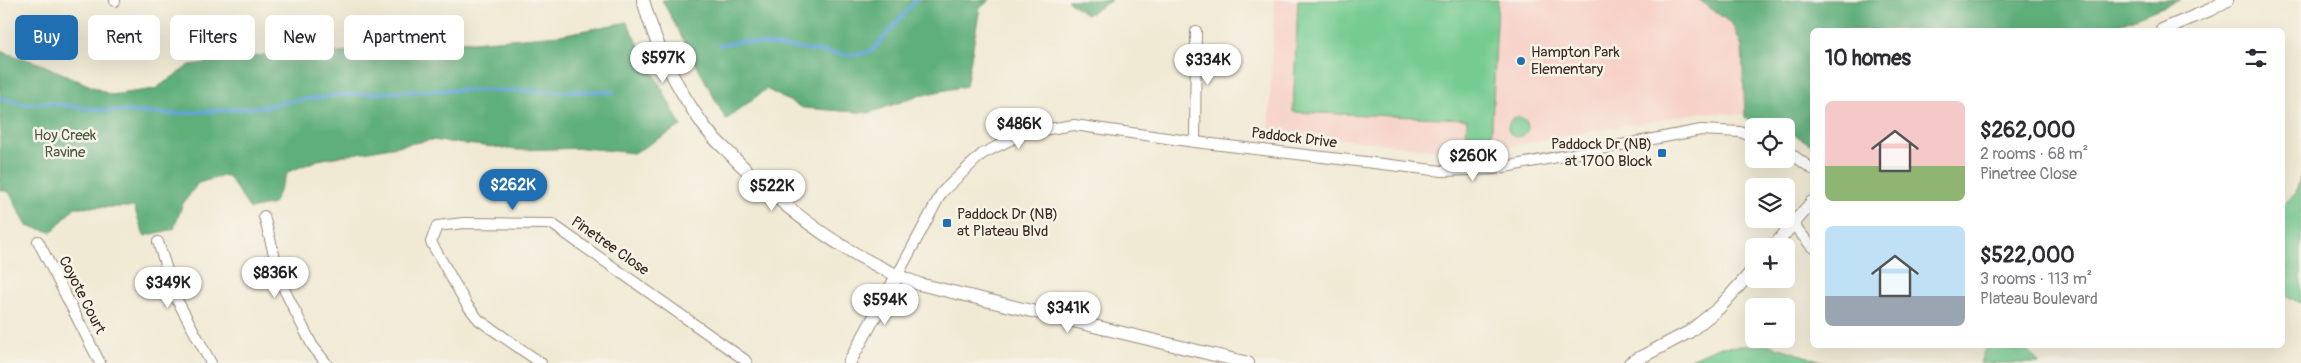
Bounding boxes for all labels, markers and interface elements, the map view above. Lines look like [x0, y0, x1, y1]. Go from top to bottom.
chip: Buy [15, 15, 78, 60]
chip: Rent [88, 15, 160, 60]
chip: Filters [170, 15, 255, 60]
chip: New [265, 15, 334, 60]
chip: Apartment [344, 15, 464, 60]
pin: $597K [628, 42, 698, 84]
place label: Hampton Park Elementary [1531, 43, 1621, 79]
pin: $334K [1173, 44, 1243, 86]
icon: filters [2242, 44, 2270, 72]
text: 10 homes [1825, 45, 1911, 72]
text: $597K [641, 48, 685, 68]
text: $334K [1185, 50, 1231, 70]
marker: Hampton Park Elementary [1515, 55, 1527, 67]
pin: $486K [984, 108, 1054, 150]
text: $486K [997, 114, 1041, 134]
text: $262,000 [1980, 117, 2075, 144]
map controls [1745, 118, 1795, 348]
button: locate [1745, 118, 1795, 168]
icon: home [1865, 121, 1925, 181]
street label: Paddock Drive [1250, 123, 1339, 153]
park label: Hoy Creek Ravine [34, 126, 97, 162]
place label: Paddock Dr (NB) at 1700 Block [1551, 135, 1653, 171]
pin: $260K [1438, 140, 1508, 182]
text: 2 rooms · 68 m² [1980, 144, 2088, 164]
text: $260K [1449, 146, 1497, 166]
marker: Paddock Dr (NB) at 1700 Block [1656, 147, 1668, 159]
text: Pinetree Close [1980, 164, 2077, 184]
pin: $262K [478, 168, 548, 211]
pin: $522K [737, 170, 807, 212]
text: $262K [490, 175, 536, 195]
text: $522K [750, 176, 794, 196]
button: layers [1745, 178, 1795, 228]
place label: Paddock Dr (NB) at Plateau Blvd [957, 205, 1058, 241]
street label: Pinetree Close [567, 212, 653, 280]
marker: Paddock Dr (NB) at Plateau Blvd [941, 217, 953, 229]
button: + [1745, 238, 1795, 288]
text: $522,000 [1980, 242, 2075, 269]
icon: home [1865, 246, 1925, 306]
street label: Coyote Court [54, 253, 110, 338]
pin: $836K [240, 256, 310, 299]
text: $836K [253, 263, 297, 283]
pin: $349K [133, 266, 203, 309]
text: 3 rooms · 113 m² [1980, 269, 2092, 289]
text: $349K [146, 273, 190, 293]
pin: $594K [850, 284, 920, 326]
text: Plateau Boulevard [1980, 289, 2098, 309]
text: $594K [863, 290, 907, 310]
pin: $341K [1033, 292, 1103, 334]
text: $341K [1047, 298, 1089, 318]
button: − [1745, 298, 1795, 348]

